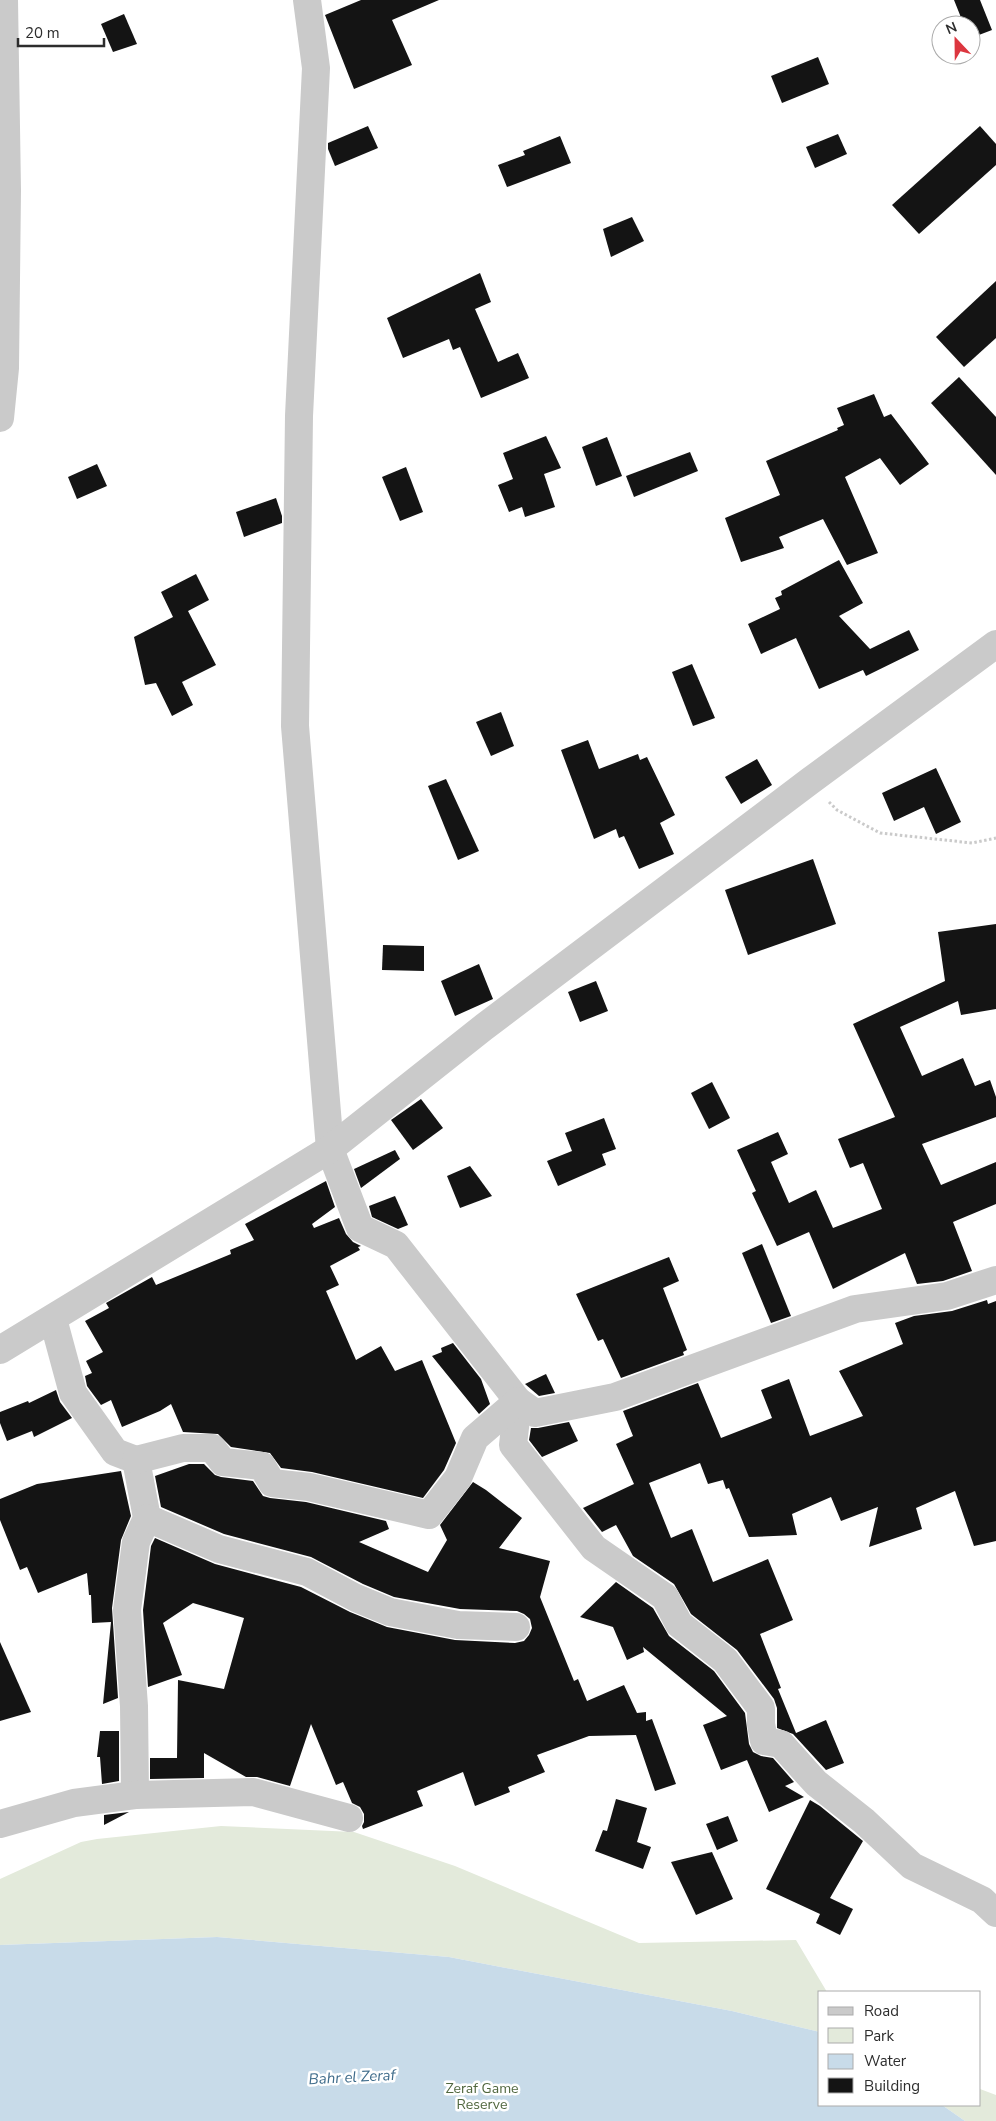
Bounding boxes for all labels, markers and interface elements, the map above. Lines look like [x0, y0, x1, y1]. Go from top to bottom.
scale bar [18, 15, 104, 47]
north arrow [931, 15, 981, 65]
text: N [943, 18, 960, 39]
text: 20 m [25, 23, 60, 43]
legend [818, 1991, 981, 2106]
text: Road [864, 2001, 899, 2021]
text: Park [864, 2026, 894, 2046]
text: Water [864, 2051, 907, 2071]
water label: Bahr el Zeraf [308, 2065, 398, 2089]
text: Building [864, 2076, 920, 2096]
park label: Zeraf Game Reserve [445, 2079, 519, 2114]

